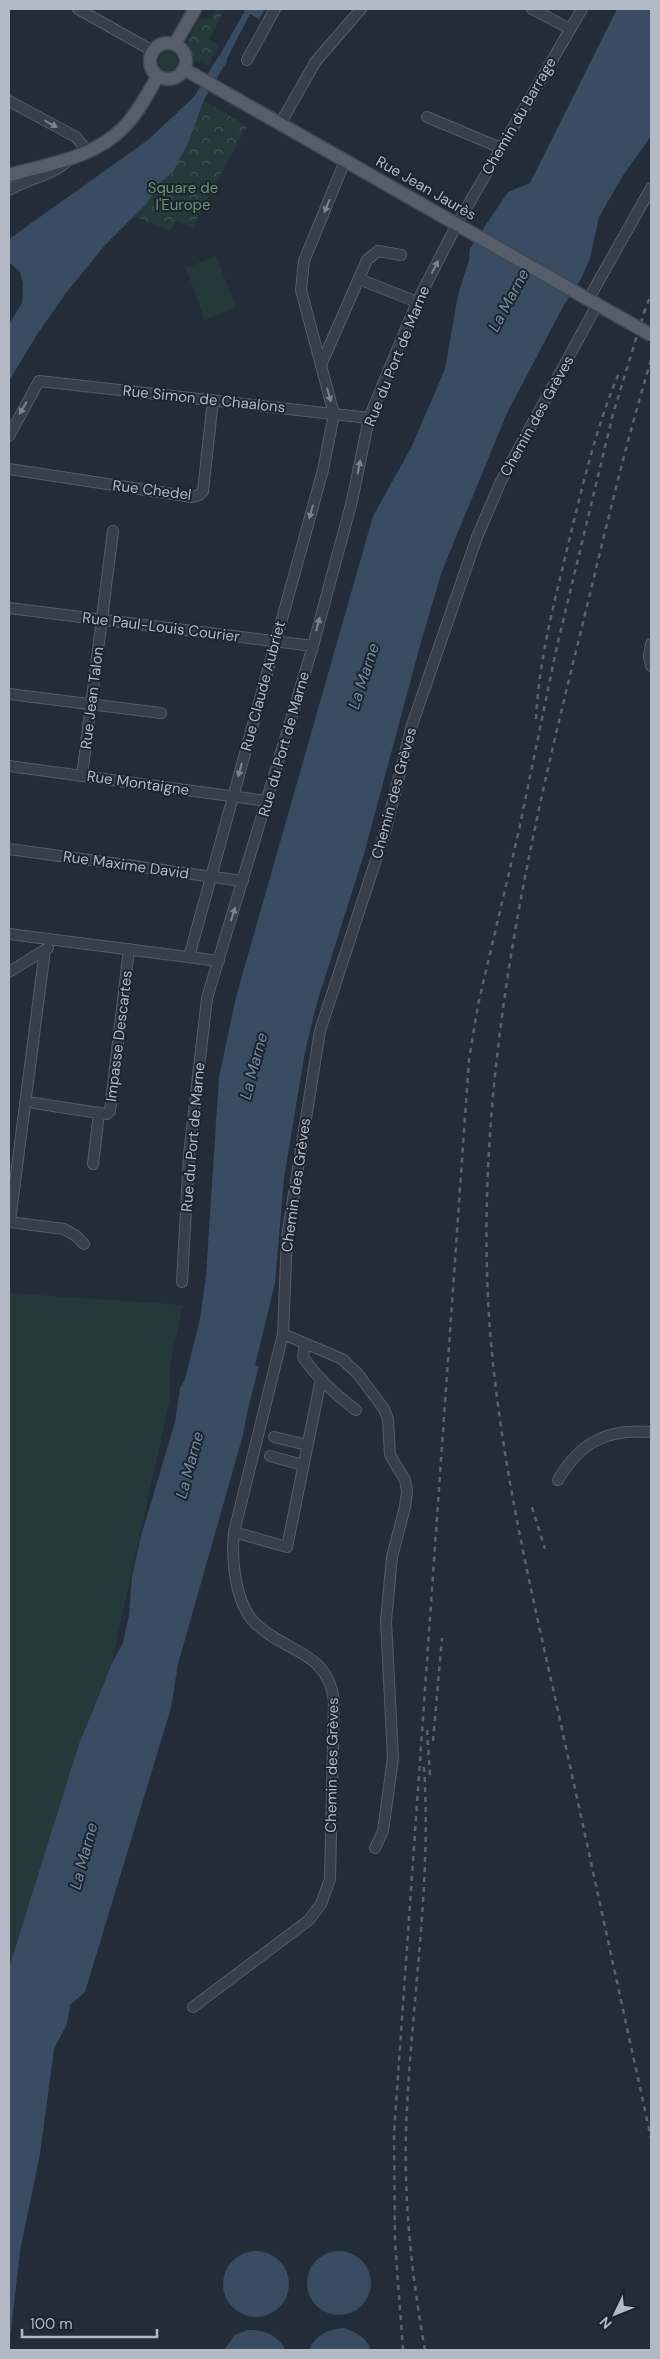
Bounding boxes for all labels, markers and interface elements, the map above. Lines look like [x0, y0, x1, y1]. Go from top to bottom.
street label: Chemin du Barrage [477, 54, 561, 178]
one-way arrow [44, 120, 58, 128]
street label: Rue Jean Jaurès [372, 151, 480, 225]
park label: Square de l'Europe [148, 178, 218, 215]
one-way arrow [322, 199, 330, 213]
one-way arrow [431, 260, 439, 274]
water label: La Marne [483, 265, 534, 335]
street label: Rue du Port de Marne [360, 283, 434, 429]
street label: Chemin des Grèves [495, 352, 579, 480]
street label: Rue Simon de Chaalons [122, 381, 286, 417]
one-way arrow [325, 387, 333, 403]
one-way arrow [19, 401, 28, 415]
one-way arrow [355, 459, 363, 475]
street label: Rue Chedel [111, 475, 193, 505]
one-way arrow [307, 505, 315, 520]
street label: Rue Paul-Louis Courier [81, 607, 241, 647]
one-way arrow [315, 617, 323, 632]
street label: Rue Claude Aubriet [236, 619, 290, 753]
water label: La Marne [343, 640, 384, 712]
street label: Rue Jean Talon [76, 646, 108, 750]
street label: Rue du Port de Marne [254, 669, 314, 819]
street label: Chemin des Grèves [367, 725, 421, 861]
one-way arrow [236, 763, 244, 778]
street label: Rue Montaigne [85, 766, 191, 800]
street label: Rue Maxime David [62, 846, 190, 884]
one-way arrow [229, 907, 237, 922]
street label: Impasse Descartes [101, 969, 137, 1103]
water label: La Marne [234, 1030, 272, 1102]
street label: Rue du Port de Marne [177, 1061, 209, 1213]
street label: Chemin des Grèves [277, 1117, 315, 1253]
water label: La Marne [170, 1429, 208, 1501]
street label: Chemin des Grèves [321, 1697, 343, 1833]
water label: La Marne [64, 1820, 102, 1892]
north arrow [590, 2289, 640, 2339]
scale bar [22, 2306, 158, 2338]
text: N [595, 2313, 616, 2333]
text: 100 m [30, 2314, 73, 2334]

